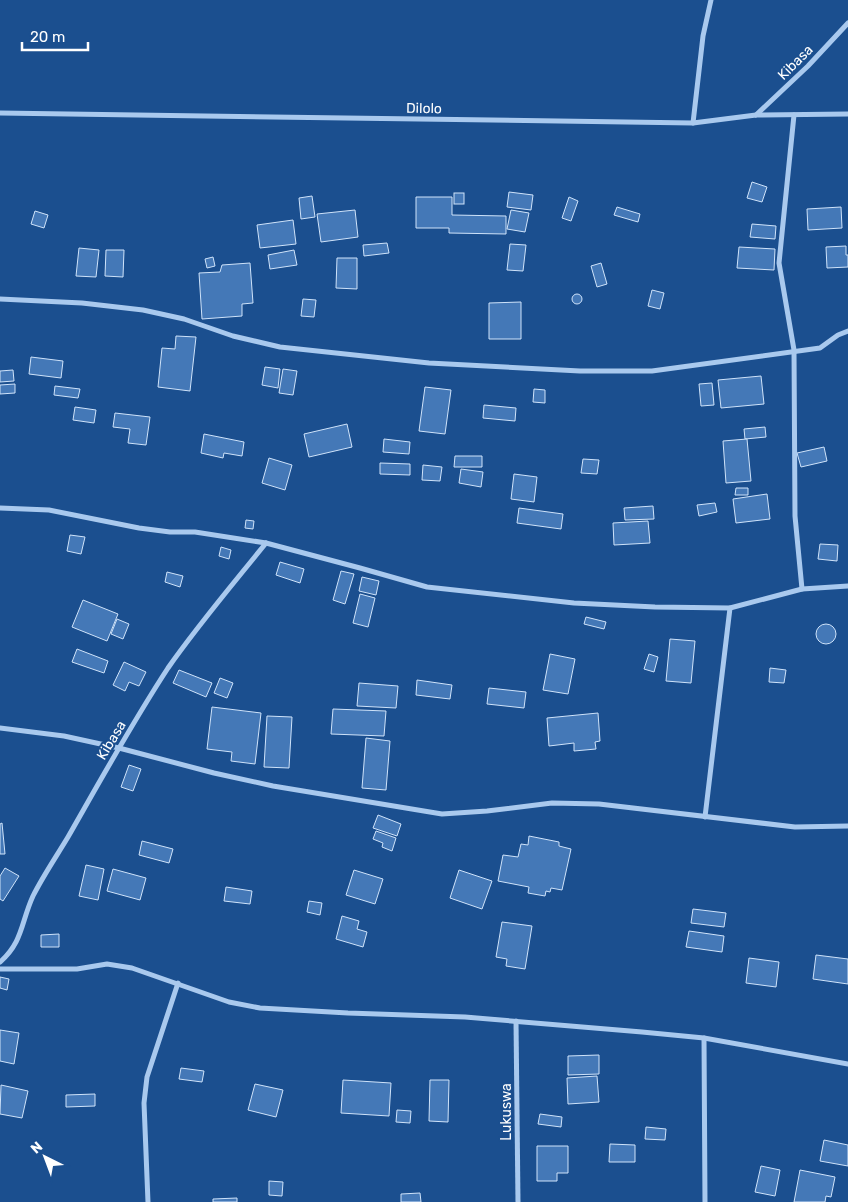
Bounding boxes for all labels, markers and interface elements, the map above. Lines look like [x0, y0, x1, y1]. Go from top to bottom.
scale bar [22, 20, 89, 52]
text: 20 m [30, 28, 65, 46]
street label: Kibasa [774, 41, 816, 83]
street label: Dilolo [406, 100, 442, 117]
street label: Kibasa [93, 718, 130, 763]
street label: Lukuswa [498, 1083, 515, 1141]
north arrow [20, 1132, 70, 1182]
text: N [27, 1138, 46, 1157]

